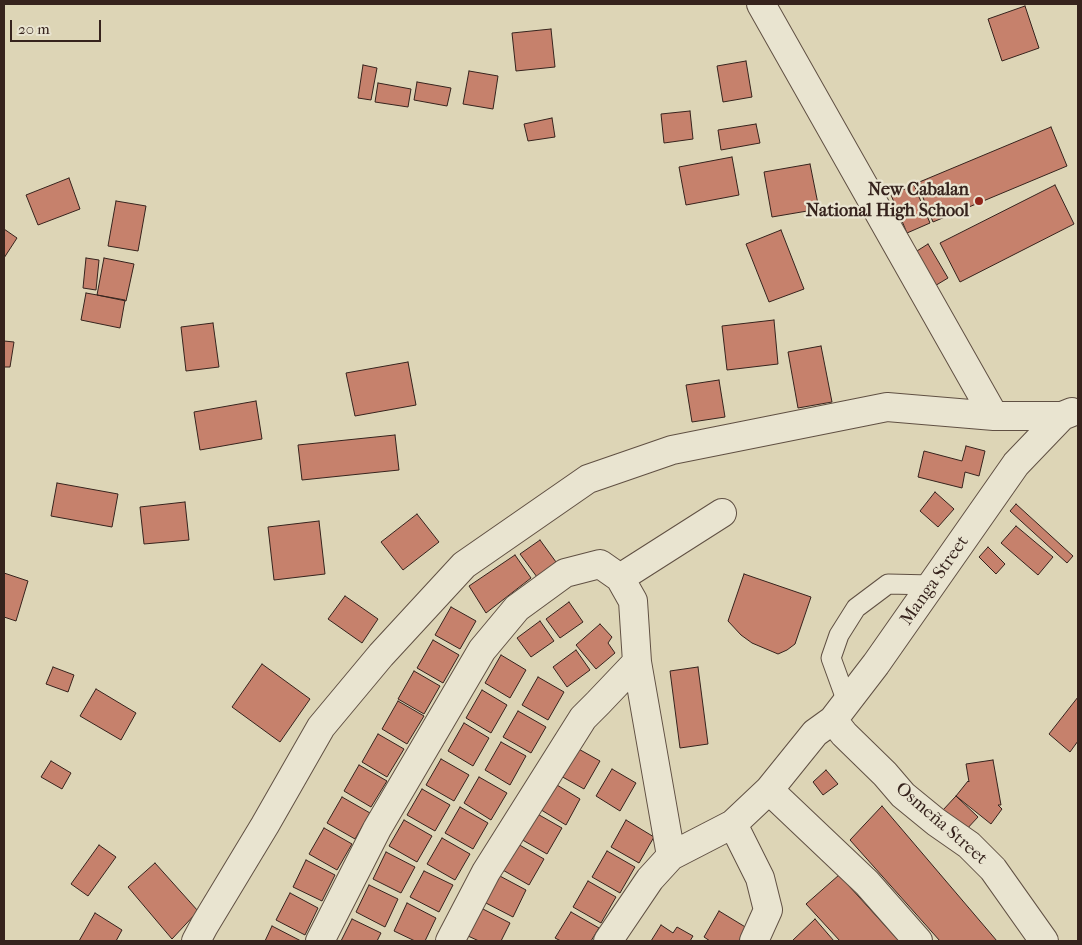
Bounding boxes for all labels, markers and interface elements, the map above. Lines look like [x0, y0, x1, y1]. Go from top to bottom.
scale bar [12, 10, 104, 42]
text: 20 m [18, 20, 50, 38]
place label: New Cabalan National High School [806, 180, 969, 222]
marker: New Cabalan National High School [973, 195, 985, 207]
street label: Manga Street [896, 532, 974, 630]
street label: Osmeña Street [891, 778, 991, 870]

